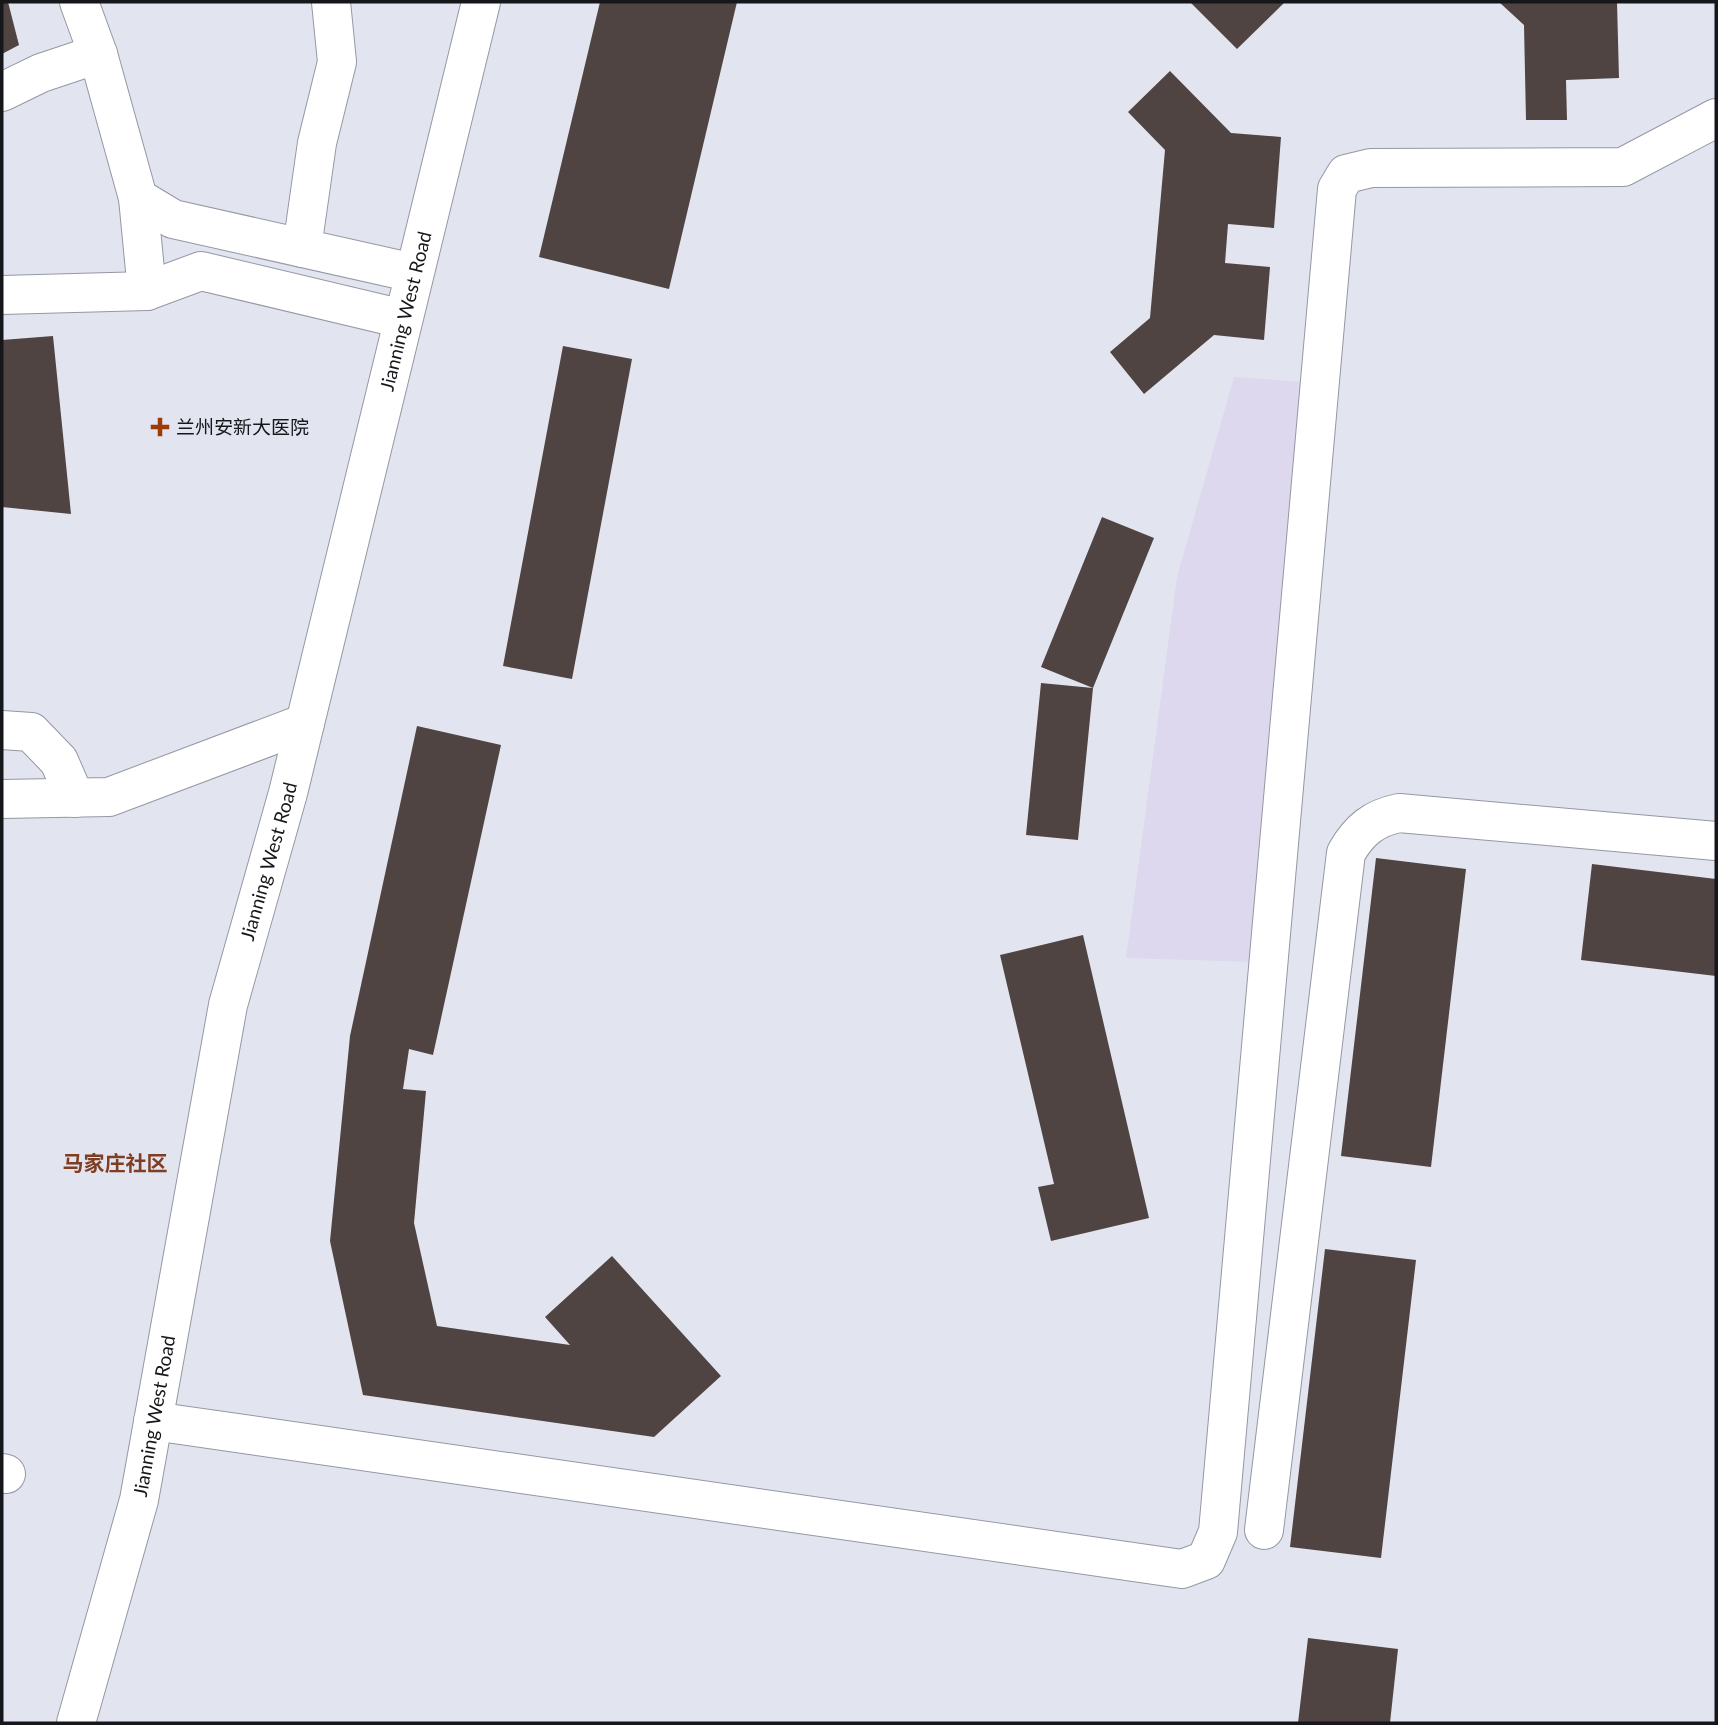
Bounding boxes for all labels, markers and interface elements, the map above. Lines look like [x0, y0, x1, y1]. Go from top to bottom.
street label: Jianning West Road [375, 229, 436, 393]
place label: 兰州安新大医院 [176, 415, 309, 438]
marker: 兰州安新大医院 [150, 417, 170, 437]
street label: Jianning West Road [235, 780, 301, 943]
district label: 马家庄社区 [63, 1150, 168, 1175]
street label: Jianning West Road [128, 1333, 179, 1498]

